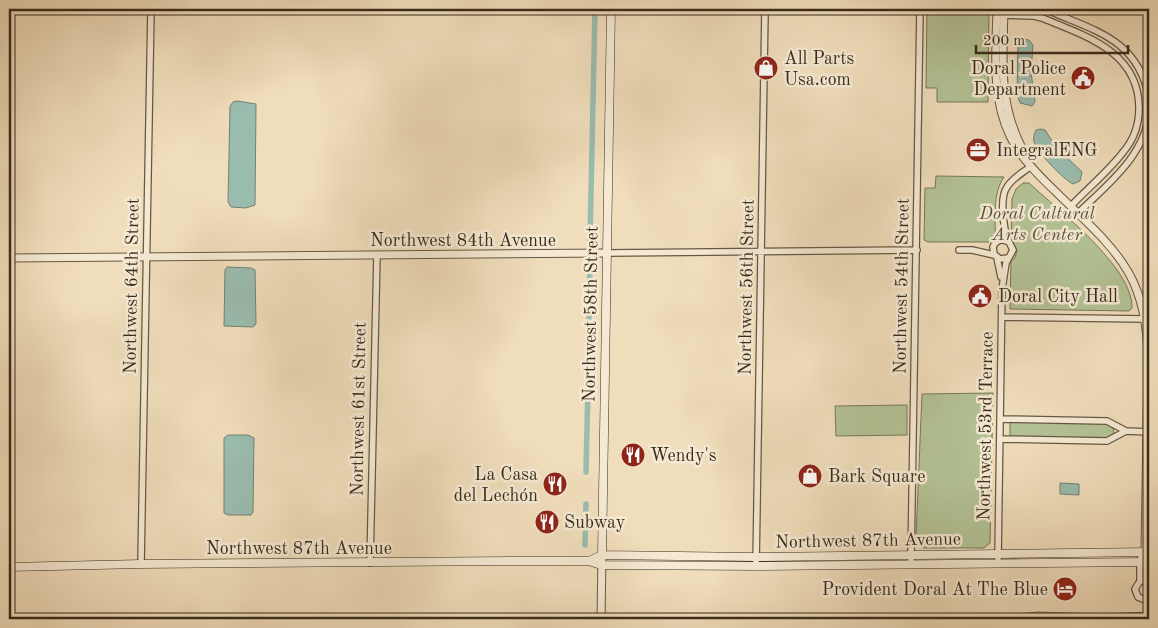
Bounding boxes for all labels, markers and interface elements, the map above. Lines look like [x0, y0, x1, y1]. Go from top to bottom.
scale bar [976, 22, 1128, 54]
text: 200 m [983, 34, 1025, 49]
place label: All Parts Usa.com [784, 50, 855, 89]
shop icon: All Parts Usa.com [753, 55, 779, 81]
place label: Doral Police Department [971, 60, 1066, 99]
public building icon: Doral Police Department [1070, 65, 1096, 91]
office icon: IntegralENG [965, 137, 991, 163]
place label: IntegralENG [996, 142, 1098, 160]
street label: Northwest 64th Street [121, 198, 143, 374]
street label: Northwest 54th Street [891, 198, 913, 374]
street label: Northwest 56th Street [736, 199, 758, 375]
park label: Doral Cultural Arts Center [978, 205, 1096, 244]
street label: Northwest 58th Street [580, 226, 602, 402]
street label: Northwest 84th Avenue [370, 232, 556, 250]
public building icon: Doral City Hall [967, 283, 993, 309]
place label: Doral City Hall [998, 288, 1118, 306]
street label: Northwest 61st Street [348, 322, 370, 496]
street label: Northwest 53rd Terrace [975, 331, 997, 521]
restaurant icon: Wendy's [620, 442, 646, 468]
place label: Wendy's [650, 447, 717, 465]
shop icon: Bark Square [797, 463, 823, 489]
place label: La Casa del Lechón [454, 466, 538, 505]
place label: Bark Square [828, 468, 925, 486]
restaurant icon: La Casa del Lechón [542, 471, 568, 497]
restaurant icon: Subway [534, 509, 560, 535]
place label: Subway [564, 514, 626, 532]
street label: Northwest 87th Avenue [775, 530, 961, 552]
street label: Northwest 87th Avenue [206, 540, 392, 558]
hotel icon: Provident Doral At The Blue [1052, 576, 1078, 602]
place label: Provident Doral At The Blue [822, 581, 1048, 599]

